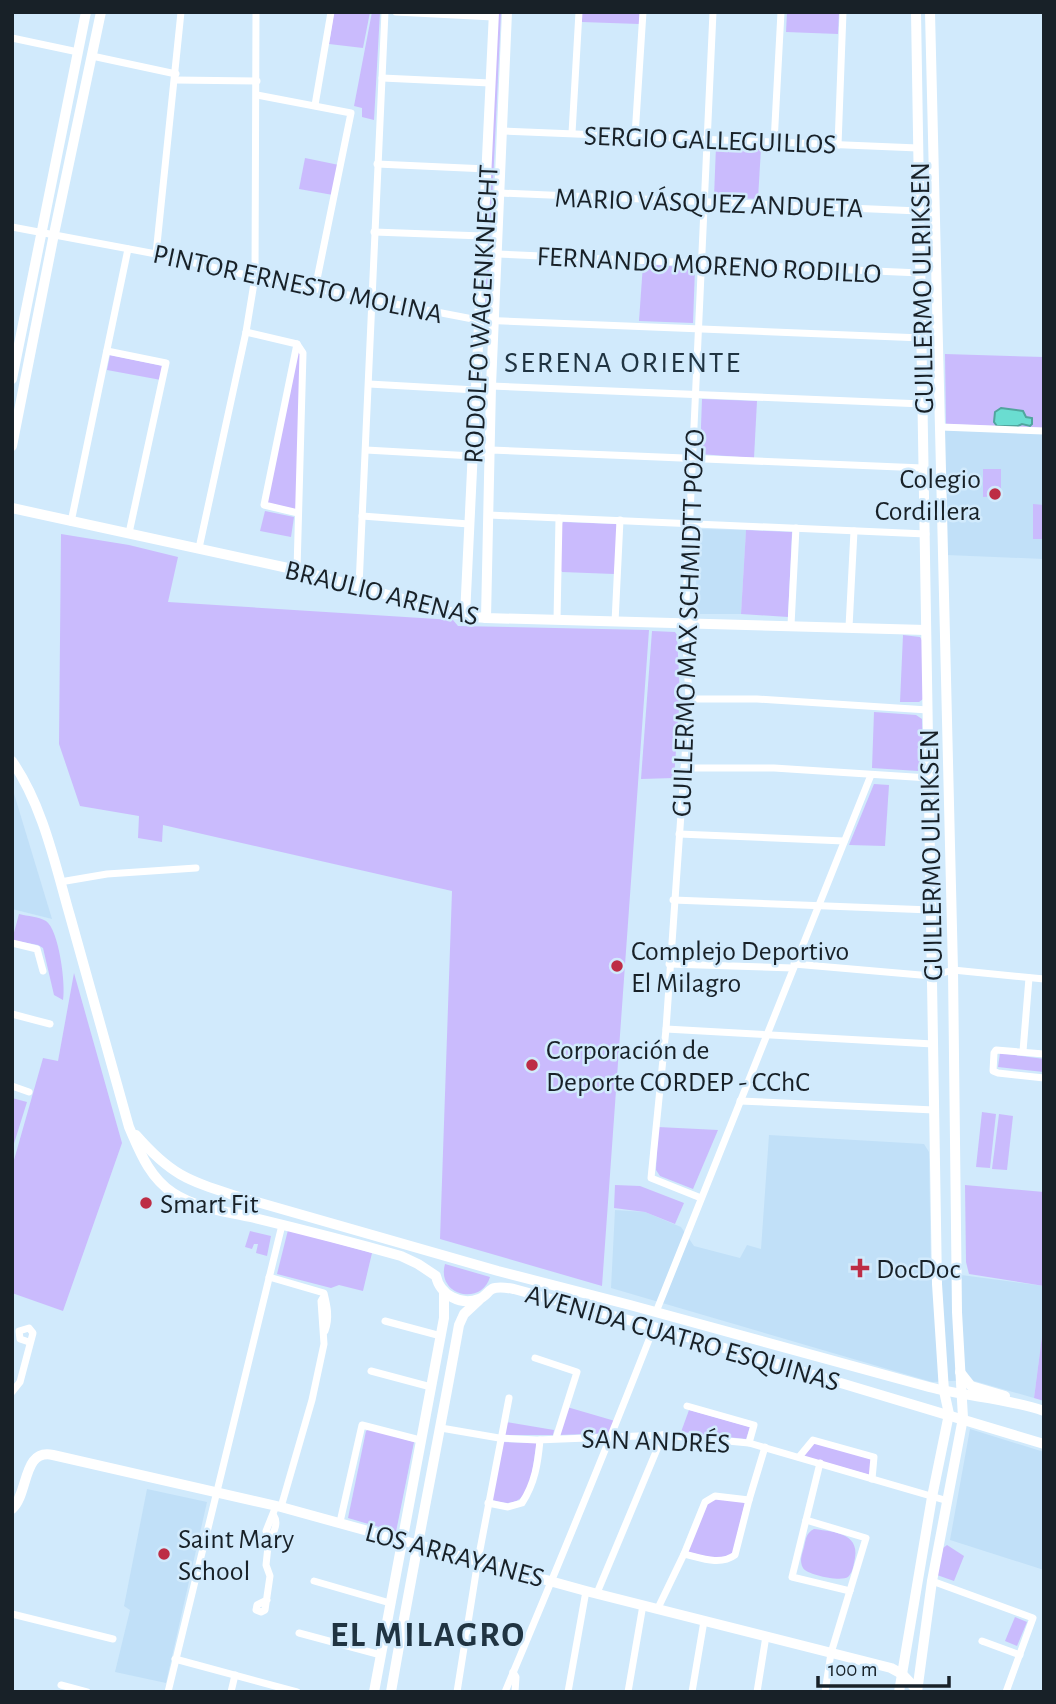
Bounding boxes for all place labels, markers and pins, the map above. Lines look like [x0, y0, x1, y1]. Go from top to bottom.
place label: Colegio Cordillera [875, 466, 981, 526]
marker: Colegio Cordillera [987, 486, 1003, 502]
place label: Complejo Deportivo El Milagro [631, 938, 849, 998]
marker: Complejo Deportivo El Milagro [609, 958, 625, 974]
place label: Corporación de Deporte CORDEP - CChC [546, 1037, 810, 1097]
marker: Corporación de Deporte CORDEP - CChC [524, 1057, 540, 1073]
place label: Smart Fit [160, 1191, 259, 1219]
marker: Smart Fit [138, 1195, 154, 1211]
place label: DocDoc [876, 1256, 961, 1284]
marker: DocDoc [850, 1258, 870, 1278]
place label: Saint Mary School [178, 1526, 294, 1586]
marker: Saint Mary School [156, 1546, 172, 1562]

